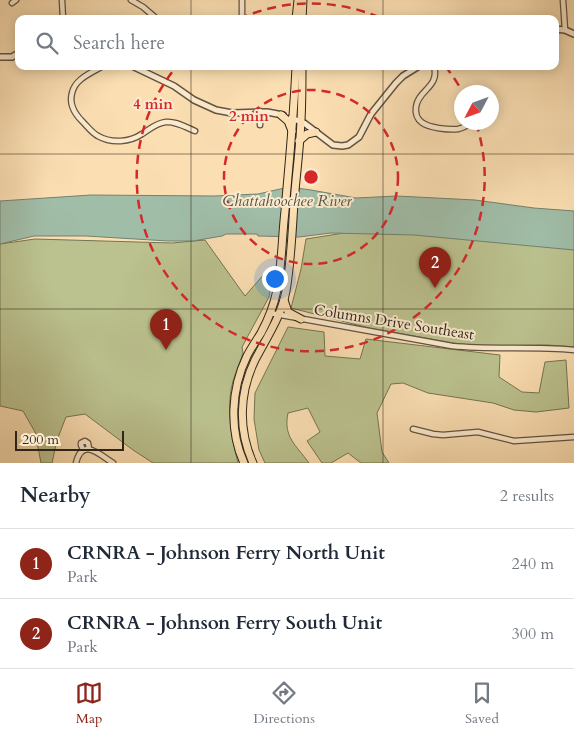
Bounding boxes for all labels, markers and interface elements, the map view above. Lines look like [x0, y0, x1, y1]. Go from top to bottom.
search box [15, 15, 559, 70]
icon: search [33, 29, 61, 57]
text: Search here [73, 30, 165, 56]
north arrow [454, 85, 499, 130]
text: 4 min [133, 94, 173, 114]
text: 2 min [229, 106, 269, 126]
centre of rings [302, 168, 320, 186]
water label: Chattahoochee River [222, 190, 352, 212]
pin: 2 [419, 247, 451, 288]
your location [262, 266, 288, 292]
street label: Columns Drive Southeast [312, 299, 476, 345]
pin: 1 [150, 309, 182, 350]
scale bar [15, 428, 124, 451]
text: 200 m [22, 430, 59, 449]
text: Nearby [20, 481, 91, 510]
text: 2 results [500, 485, 554, 507]
text: CRNRA - Johnson Ferry North Unit [67, 540, 385, 566]
text: 1 [32, 553, 40, 575]
text: 240 m [512, 553, 554, 575]
text: Park [67, 566, 98, 588]
text: CRNRA - Johnson Ferry South Unit [67, 610, 382, 636]
text: 2 [32, 623, 40, 645]
text: 300 m [512, 623, 554, 645]
text: Park [67, 636, 98, 658]
tab: Map [75, 679, 103, 728]
tab: Directions [253, 679, 315, 728]
tab: Saved [465, 679, 499, 728]

